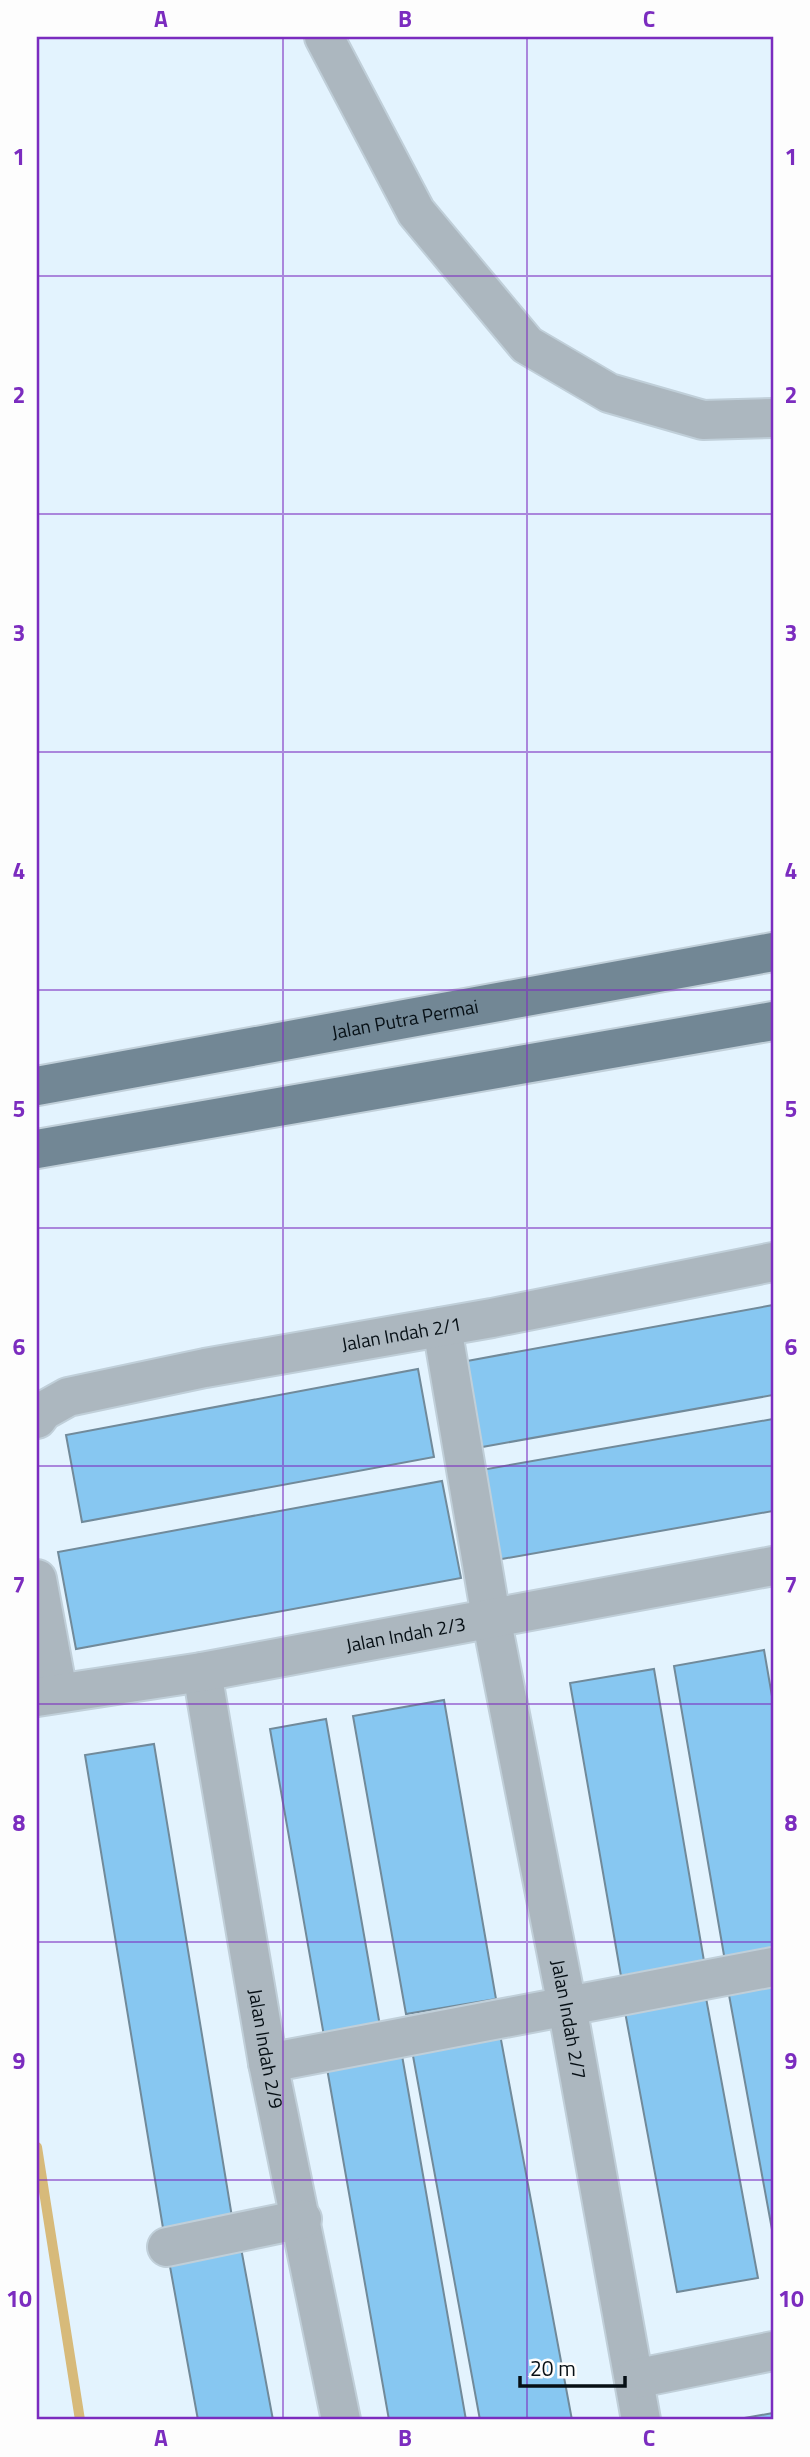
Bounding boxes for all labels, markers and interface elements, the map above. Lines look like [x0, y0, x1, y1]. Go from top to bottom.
text: A [154, 1, 168, 36]
text: B [398, 1, 412, 36]
text: C [643, 1, 655, 36]
text: 1 [13, 139, 25, 174]
text: 1 [785, 139, 797, 174]
text: 2 [13, 377, 25, 412]
text: 2 [785, 377, 797, 412]
text: 3 [13, 615, 25, 650]
text: 3 [785, 615, 797, 650]
text: 4 [13, 853, 25, 888]
text: 4 [785, 853, 797, 888]
street label: Jalan Putra Permai [329, 991, 481, 1046]
text: 5 [13, 1091, 25, 1126]
text: 5 [785, 1091, 797, 1126]
street label: Jalan Indah 2/1 [339, 1309, 464, 1358]
text: 6 [13, 1329, 26, 1364]
text: 6 [785, 1329, 798, 1364]
text: 7 [13, 1567, 25, 1602]
text: 7 [785, 1567, 797, 1602]
street label: Jalan Indah 2/3 [343, 1608, 468, 1659]
text: 8 [13, 1805, 26, 1840]
text: 8 [785, 1805, 798, 1840]
street label: Jalan Indah 2/7 [544, 1957, 595, 2082]
street label: Jalan Indah 2/9 [242, 1986, 292, 2111]
text: 9 [13, 2043, 26, 2078]
text: 9 [785, 2043, 798, 2078]
text: 10 [6, 2281, 32, 2316]
text: 10 [778, 2281, 804, 2316]
scale bar [520, 2345, 624, 2389]
text: 20 m [530, 2352, 576, 2384]
text: A [154, 2420, 168, 2455]
text: B [398, 2420, 412, 2455]
text: C [643, 2420, 655, 2455]

